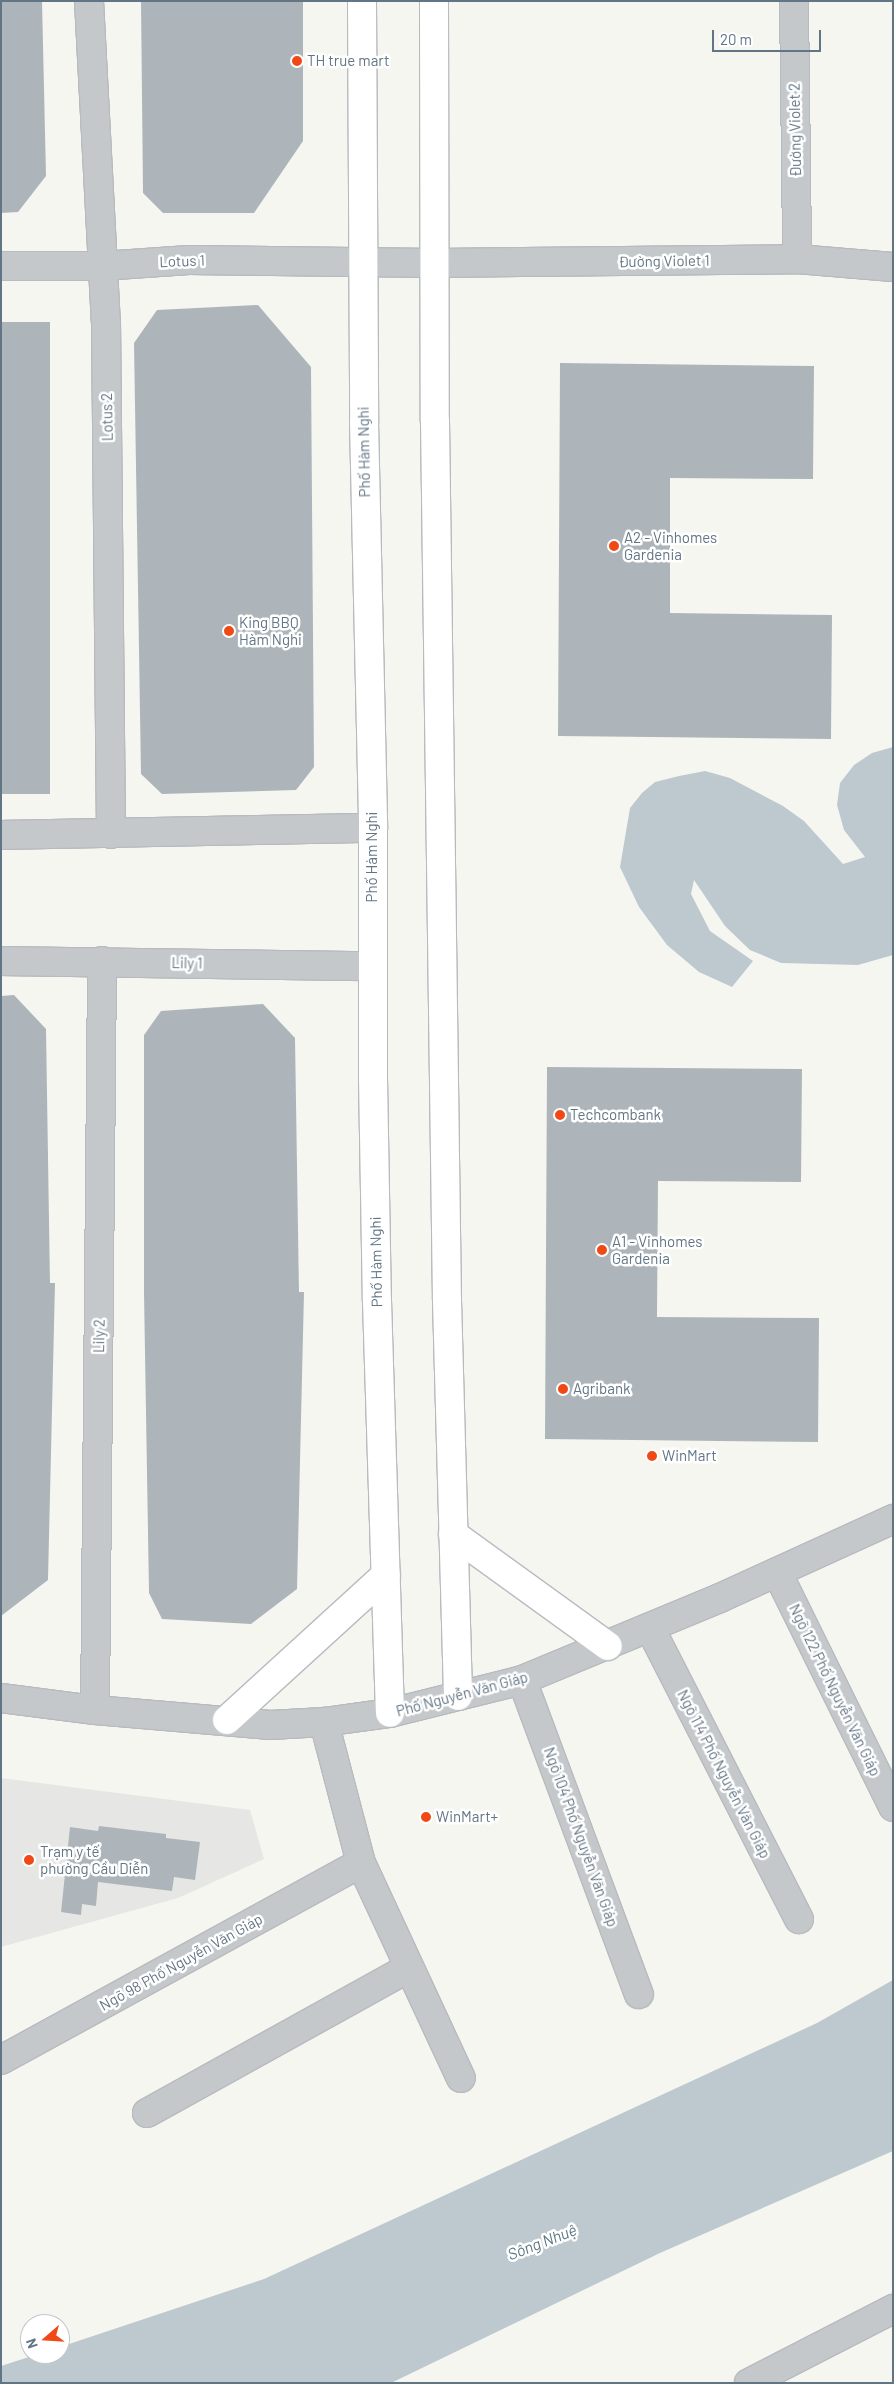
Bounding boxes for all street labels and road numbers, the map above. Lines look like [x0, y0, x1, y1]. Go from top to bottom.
street label: Đường Violet 2 [785, 83, 805, 177]
street label: Lotus 1 [159, 251, 205, 271]
street label: Đường Violet 1 [618, 251, 710, 271]
street label: Lotus 2 [98, 393, 116, 441]
street label: Phố Hàm Nghi [354, 406, 374, 498]
street label: Phố Hàm Nghi [363, 812, 381, 902]
street label: Lily 1 [171, 954, 203, 972]
street label: Phố Hàm Nghi [366, 1216, 386, 1308]
street label: Lily 2 [90, 1319, 108, 1353]
street label: Ngõ 122 Phố Nguyễn Văn Giáp [785, 1601, 885, 1779]
street label: Phố Nguyễn Văn Giáp [394, 1668, 530, 1720]
street label: Ngõ 114 Phố Nguyễn Văn Giáp [674, 1687, 774, 1861]
street label: Ngõ 104 Phố Nguyễn Văn Giáp [540, 1745, 622, 1929]
street label: Ngõ 98 Phố Nguyễn Văn Giáp [96, 1910, 266, 2014]

